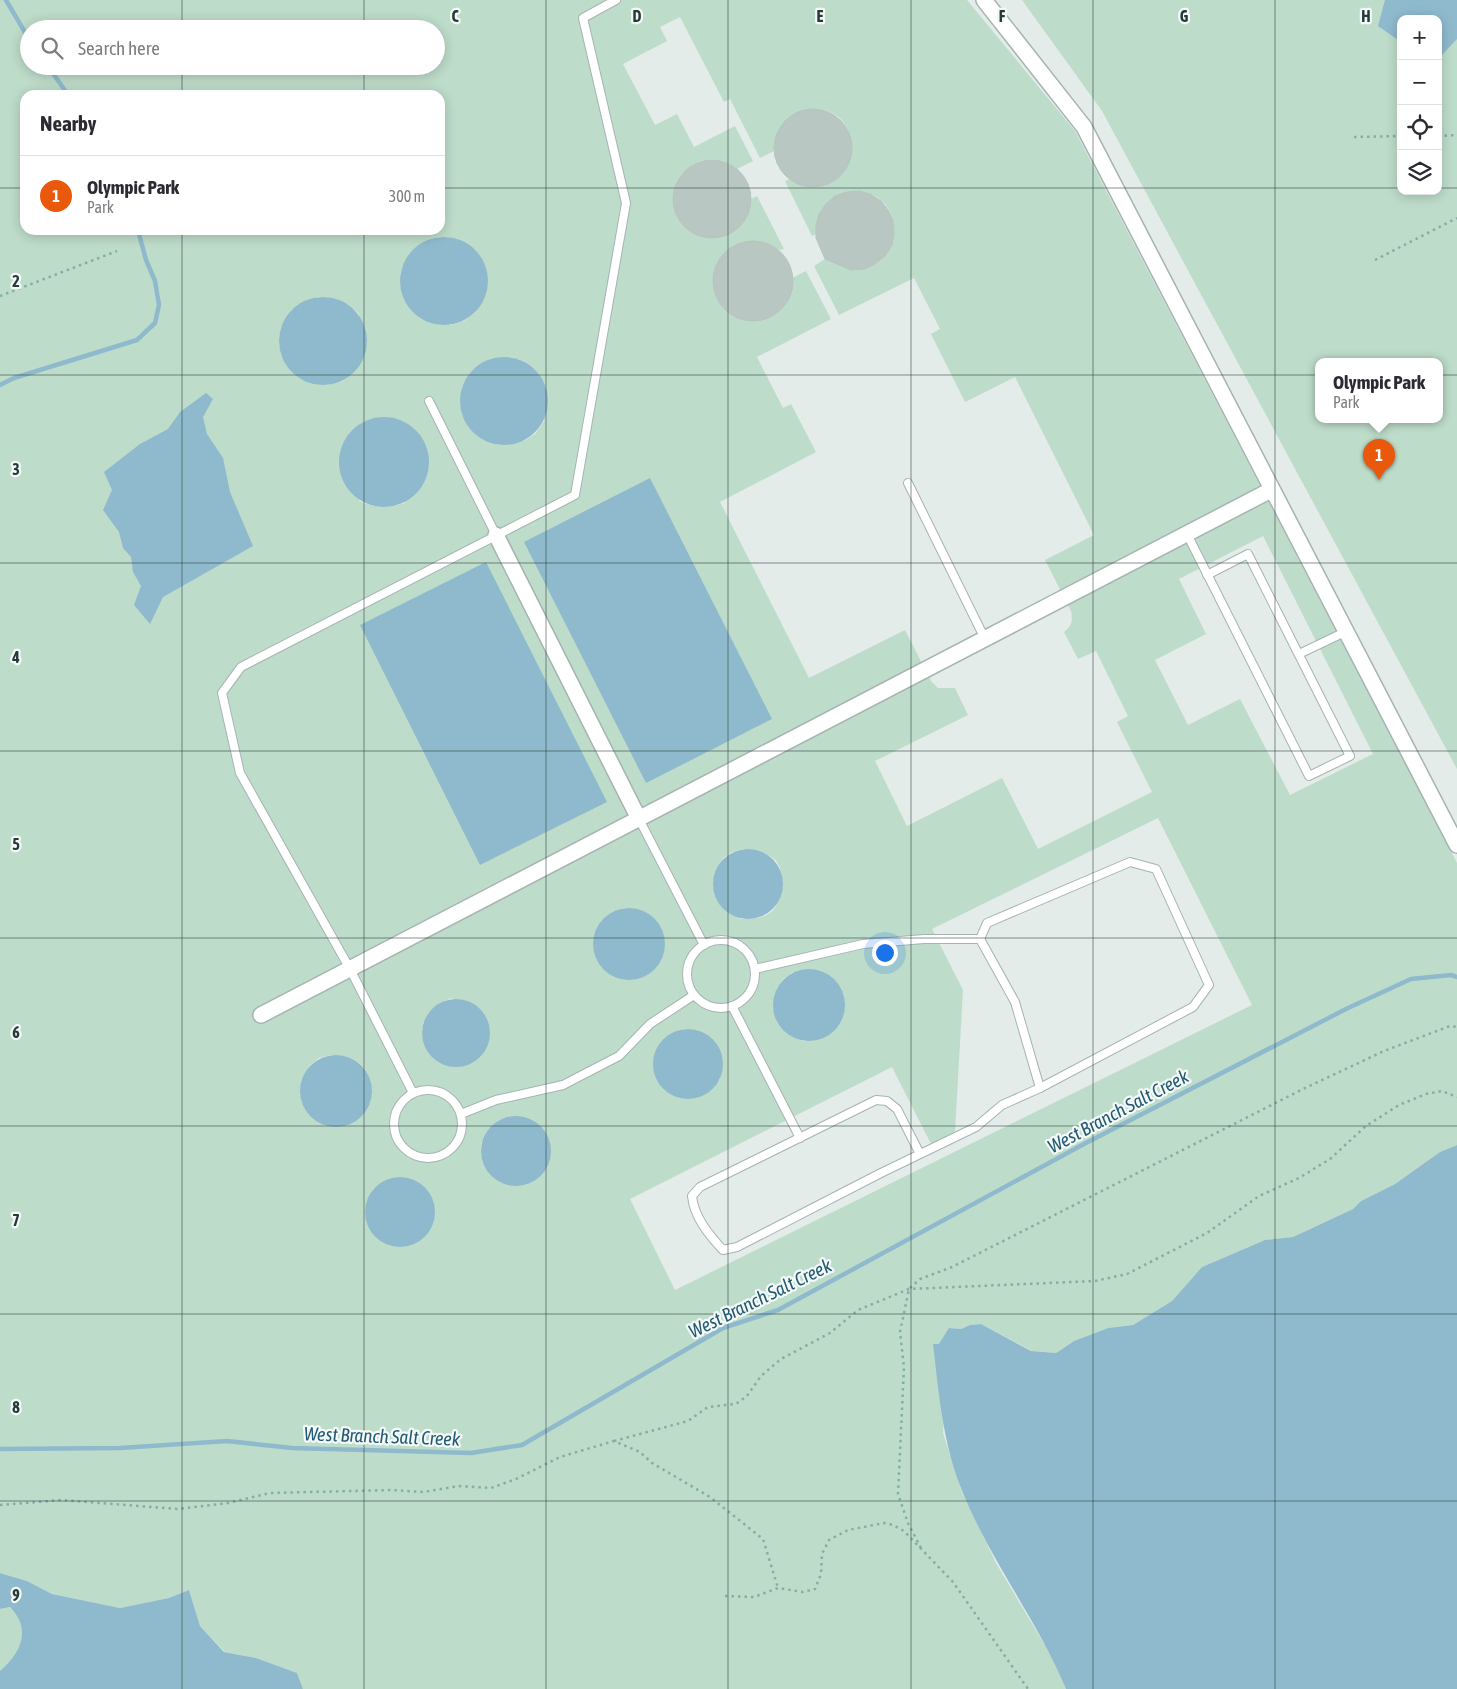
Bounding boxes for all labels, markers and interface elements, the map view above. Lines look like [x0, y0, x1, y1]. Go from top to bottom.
text: C [451, 7, 459, 25]
text: D [633, 7, 642, 25]
text: E [817, 7, 824, 25]
text: F [999, 7, 1006, 25]
text: G [1180, 7, 1189, 25]
text: H [1361, 7, 1371, 25]
map controls [1397, 15, 1442, 195]
button: + [1397, 15, 1442, 60]
search box [20, 20, 445, 75]
icon: search [38, 34, 66, 62]
text: Search here [78, 37, 160, 59]
button: − [1397, 60, 1442, 105]
button: locate [1397, 105, 1442, 150]
text: Nearby [40, 111, 96, 135]
button: layers [1397, 150, 1442, 195]
text: Olympic Park [87, 176, 179, 198]
text: 1 [52, 187, 60, 205]
text: 300 m [389, 187, 425, 205]
text: Park [87, 198, 114, 216]
text: 2 [12, 272, 20, 290]
popup [1315, 358, 1443, 423]
text: Olympic Park [1333, 371, 1425, 393]
text: Park [1333, 393, 1360, 411]
pin: 1 [1363, 439, 1395, 480]
text: 3 [12, 460, 20, 478]
text: 4 [11, 648, 20, 666]
text: 5 [12, 835, 20, 853]
your location [872, 940, 898, 966]
text: 6 [12, 1023, 20, 1041]
water label: West Branch Salt Creek [1044, 1064, 1193, 1157]
text: 7 [12, 1211, 20, 1229]
water label: West Branch Salt Creek [685, 1254, 836, 1342]
text: 8 [12, 1398, 20, 1416]
water label: West Branch Salt Creek [304, 1422, 461, 1450]
text: 9 [12, 1586, 20, 1604]

